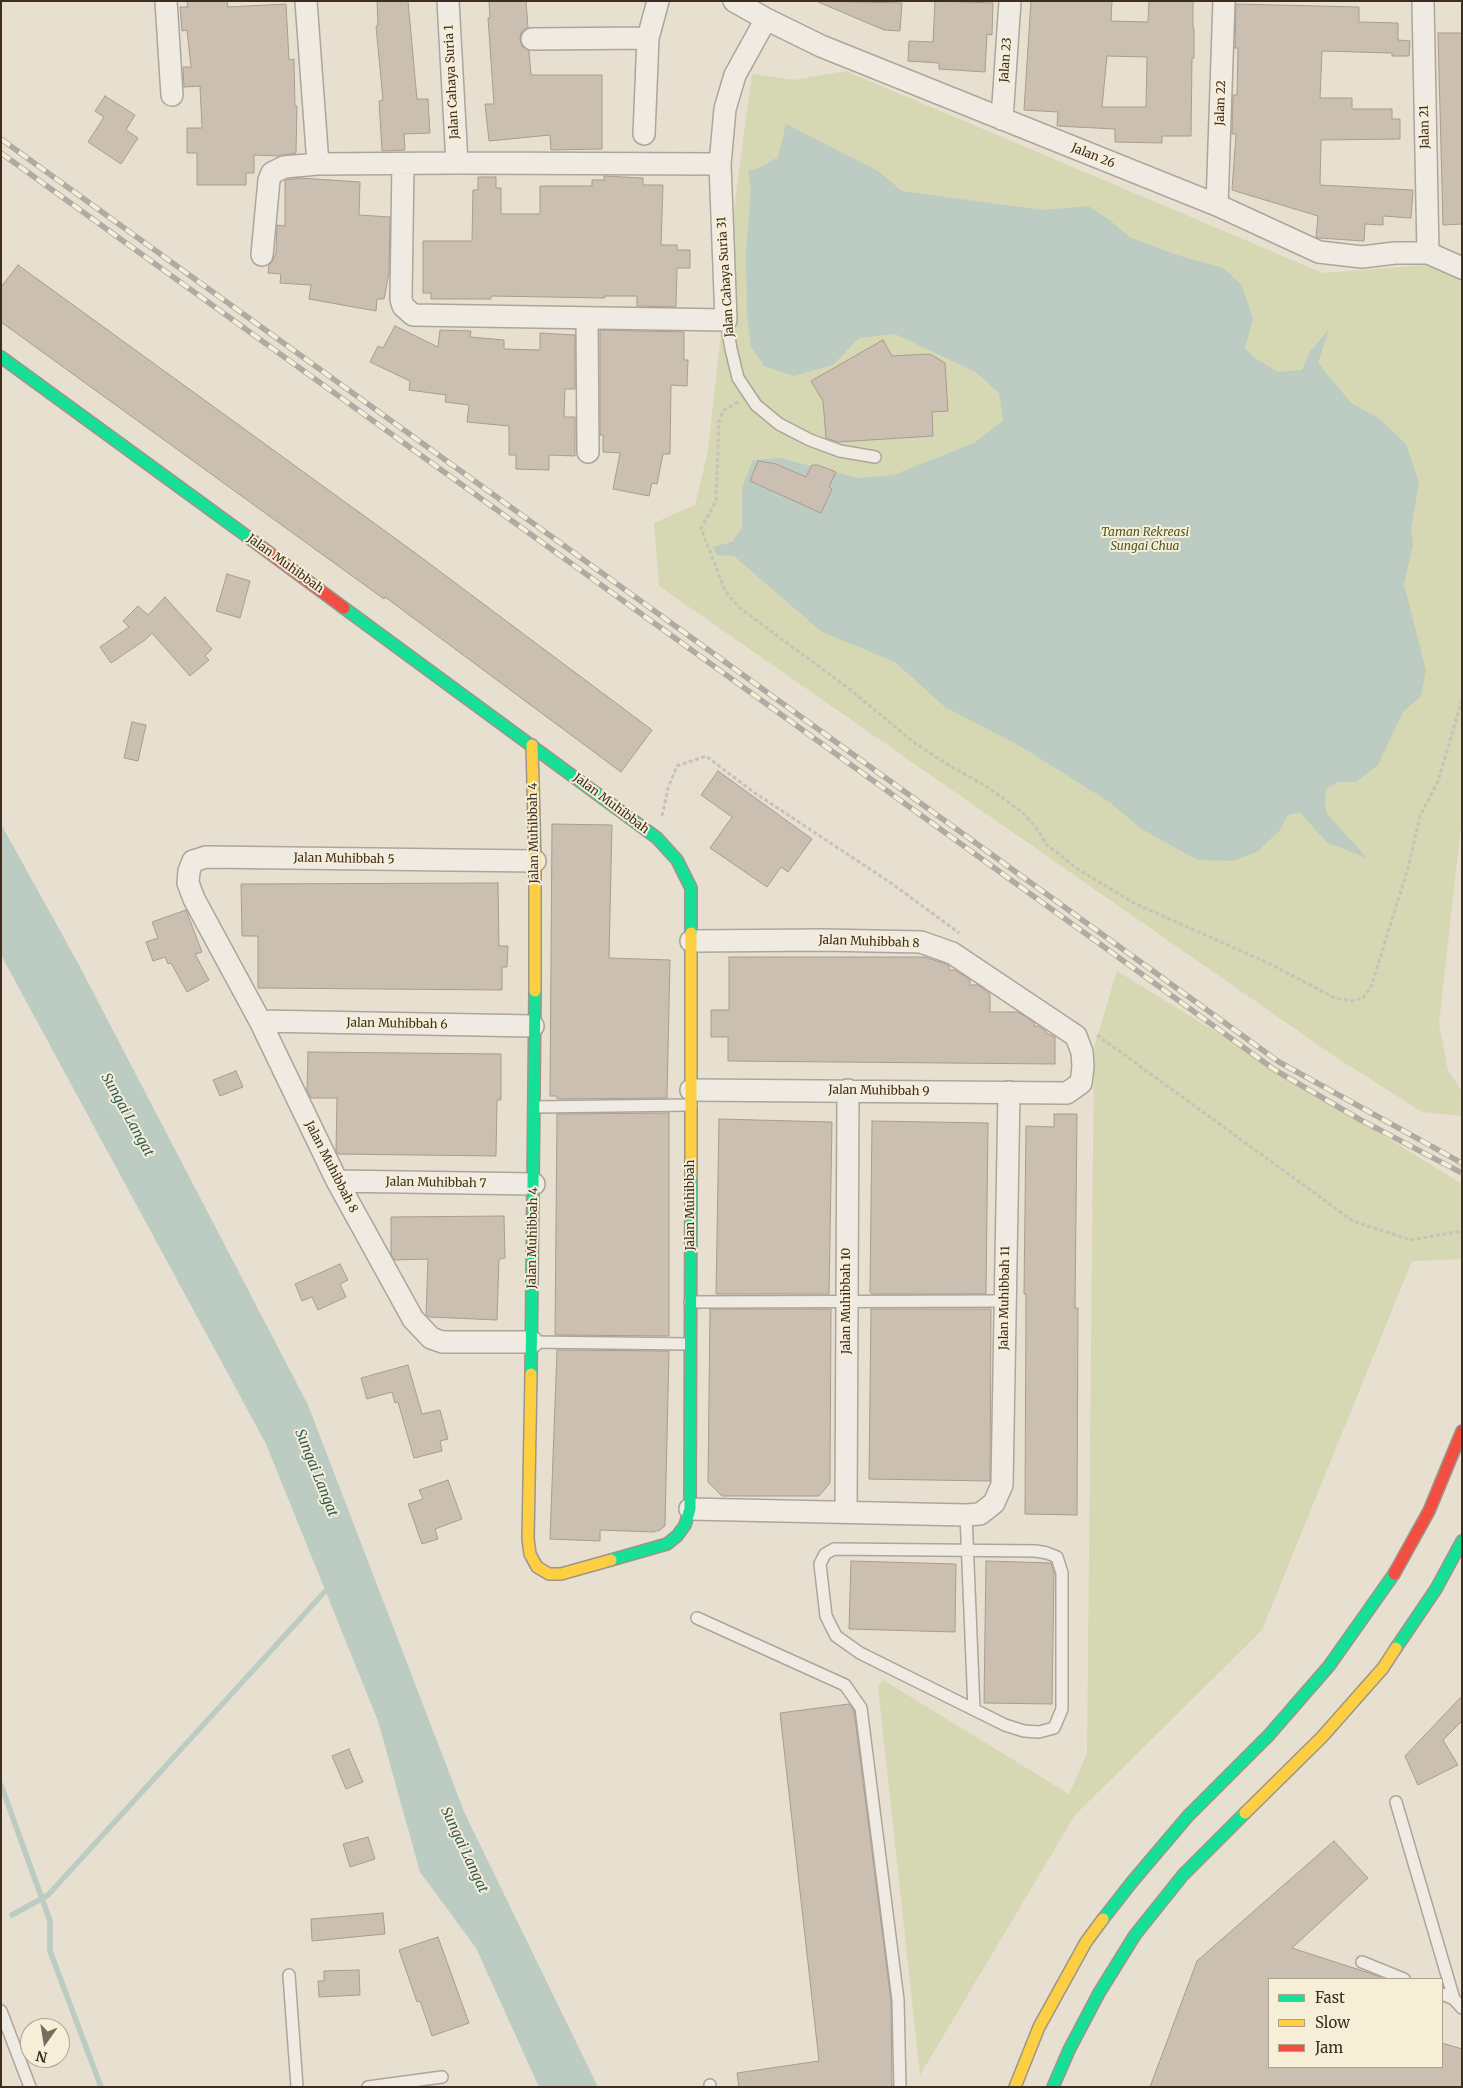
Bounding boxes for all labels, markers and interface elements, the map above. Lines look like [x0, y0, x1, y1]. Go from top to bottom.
street label: Jalan Cahaya Suria 1 [442, 24, 462, 140]
street label: Jalan 23 [997, 37, 1015, 83]
street label: Jalan 22 [1213, 80, 1229, 126]
street label: Jalan 21 [1417, 105, 1433, 149]
street label: Jalan 26 [1069, 141, 1117, 171]
street label: Jalan Cahaya Suria 31 [715, 216, 737, 338]
park label: Taman Rekreasi Sungai Chua [1101, 526, 1189, 554]
street label: Jalan Muhibbah [244, 531, 326, 597]
street label: Jalan Muhibbah [570, 771, 652, 837]
street label: Jalan Muhibbah 4 [526, 782, 542, 884]
street label: Jalan Muhibbah 5 [293, 851, 395, 867]
street label: Jalan Muhibbah 8 [818, 933, 920, 951]
street label: Jalan Muhibbah 6 [346, 1016, 448, 1032]
water label: Sungai Langat [97, 1070, 157, 1160]
street label: Jalan Muhibbah 9 [828, 1083, 930, 1099]
street label: Jalan Muhibbah 8 [302, 1119, 360, 1215]
street label: Jalan Muhibbah [684, 1159, 698, 1251]
street label: Jalan Muhibbah 7 [386, 1175, 486, 1191]
street label: Jalan Muhibbah 4 [525, 1187, 541, 1289]
street label: Jalan Muhibbah 11 [997, 1246, 1013, 1350]
street label: Jalan Muhibbah 10 [840, 1248, 854, 1354]
water label: Sungai Langat [291, 1427, 341, 1519]
water label: Sungai Langat [437, 1804, 491, 1896]
legend [1268, 1978, 1443, 2068]
text: Fast [1315, 1988, 1345, 2007]
text: Slow [1315, 2013, 1350, 2032]
north arrow [20, 2018, 70, 2068]
text: Jam [1315, 2038, 1343, 2057]
text: N [34, 2047, 49, 2067]

